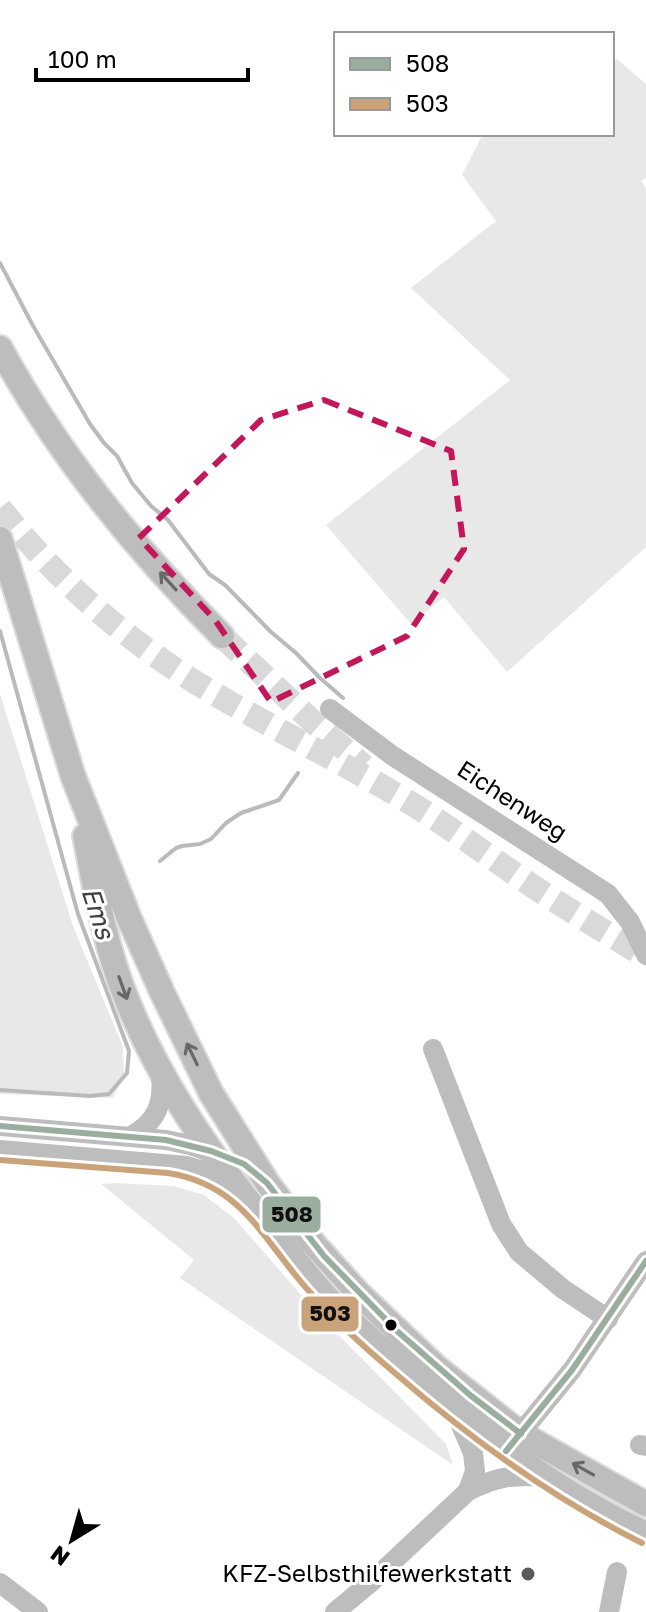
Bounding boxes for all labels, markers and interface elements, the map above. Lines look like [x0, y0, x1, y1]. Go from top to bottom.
scale bar [36, 32, 248, 82]
legend [334, 32, 614, 136]
text: 100 m [48, 44, 117, 73]
text: 508 [406, 48, 449, 77]
text: 503 [406, 88, 449, 117]
one-way arrow [159, 571, 177, 591]
street label: Eichenweg [452, 753, 573, 846]
water label: Ems [76, 883, 122, 944]
one-way arrow [116, 975, 131, 1000]
one-way arrow [183, 1042, 199, 1066]
line badge: 508 [261, 1195, 322, 1234]
text: 508 [271, 1200, 313, 1227]
line badge: 503 [300, 1295, 360, 1333]
text: 503 [309, 1299, 351, 1326]
unlabelled marker [383, 1317, 399, 1333]
one-way arrow [572, 1461, 595, 1477]
north arrow [32, 1500, 112, 1580]
text: N [45, 1541, 74, 1572]
place label: KFZ-Selbsthilfewerkstatt [222, 1558, 512, 1587]
marker: KFZ-Selbsthilfewerkstatt [519, 1565, 537, 1583]

